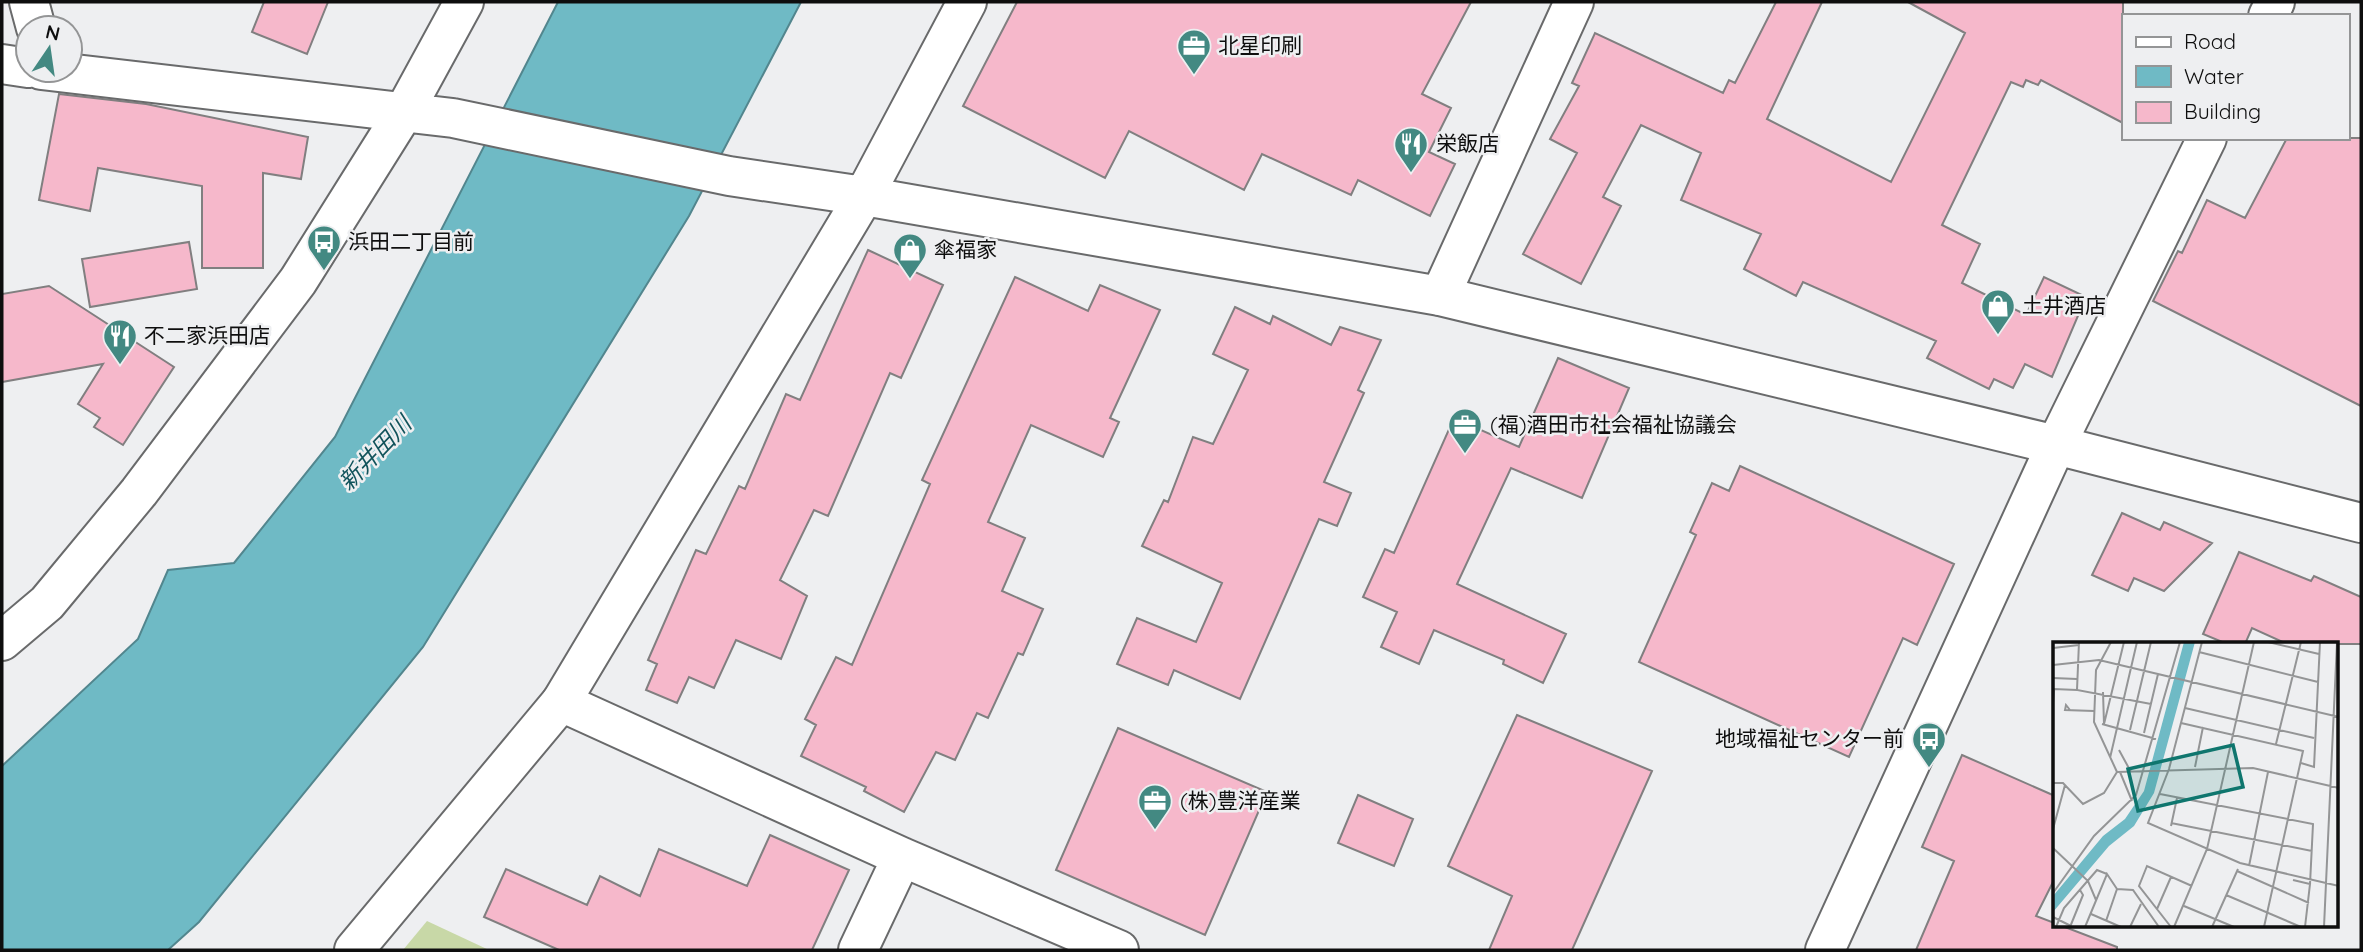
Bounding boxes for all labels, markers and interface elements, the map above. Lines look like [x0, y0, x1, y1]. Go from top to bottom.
north arrow [14, 14, 84, 84]
legend [2122, 14, 2349, 140]
text: N [43, 19, 62, 46]
office icon: 北星印刷 [1175, 27, 1213, 76]
text: Road [2184, 28, 2236, 54]
place label: 北星印刷 [1218, 32, 1302, 58]
text: Water [2184, 63, 2244, 89]
text: Building [2184, 98, 2261, 124]
restaurant icon: 栄飯店 [1392, 125, 1430, 174]
place label: 栄飯店 [1436, 130, 1499, 156]
bus stop icon: 浜田二丁目前 [305, 223, 343, 272]
place label: 浜田二丁目前 [348, 228, 474, 254]
shop icon: 傘福家 [891, 231, 929, 280]
place label: 傘福家 [934, 236, 997, 262]
shop icon: 土井酒店 [1979, 287, 2017, 336]
place label: 土井酒店 [2022, 292, 2106, 318]
restaurant icon: 不二家浜田店 [101, 317, 139, 366]
place label: 不二家浜田店 [144, 322, 270, 348]
office icon: (福)酒田市社会福祉協議会 [1446, 406, 1484, 455]
water label: 新井田川 [332, 407, 419, 496]
place label: (福)酒田市社会福祉協議会 [1490, 411, 1737, 437]
inset map [2053, 642, 2338, 928]
bus stop icon: 地域福祉センター前 [1910, 720, 1948, 769]
place label: 地域福祉センター前 [1715, 725, 1904, 751]
office icon: (株)豊洋産業 [1136, 782, 1174, 831]
place label: (株)豊洋産業 [1180, 787, 1301, 813]

